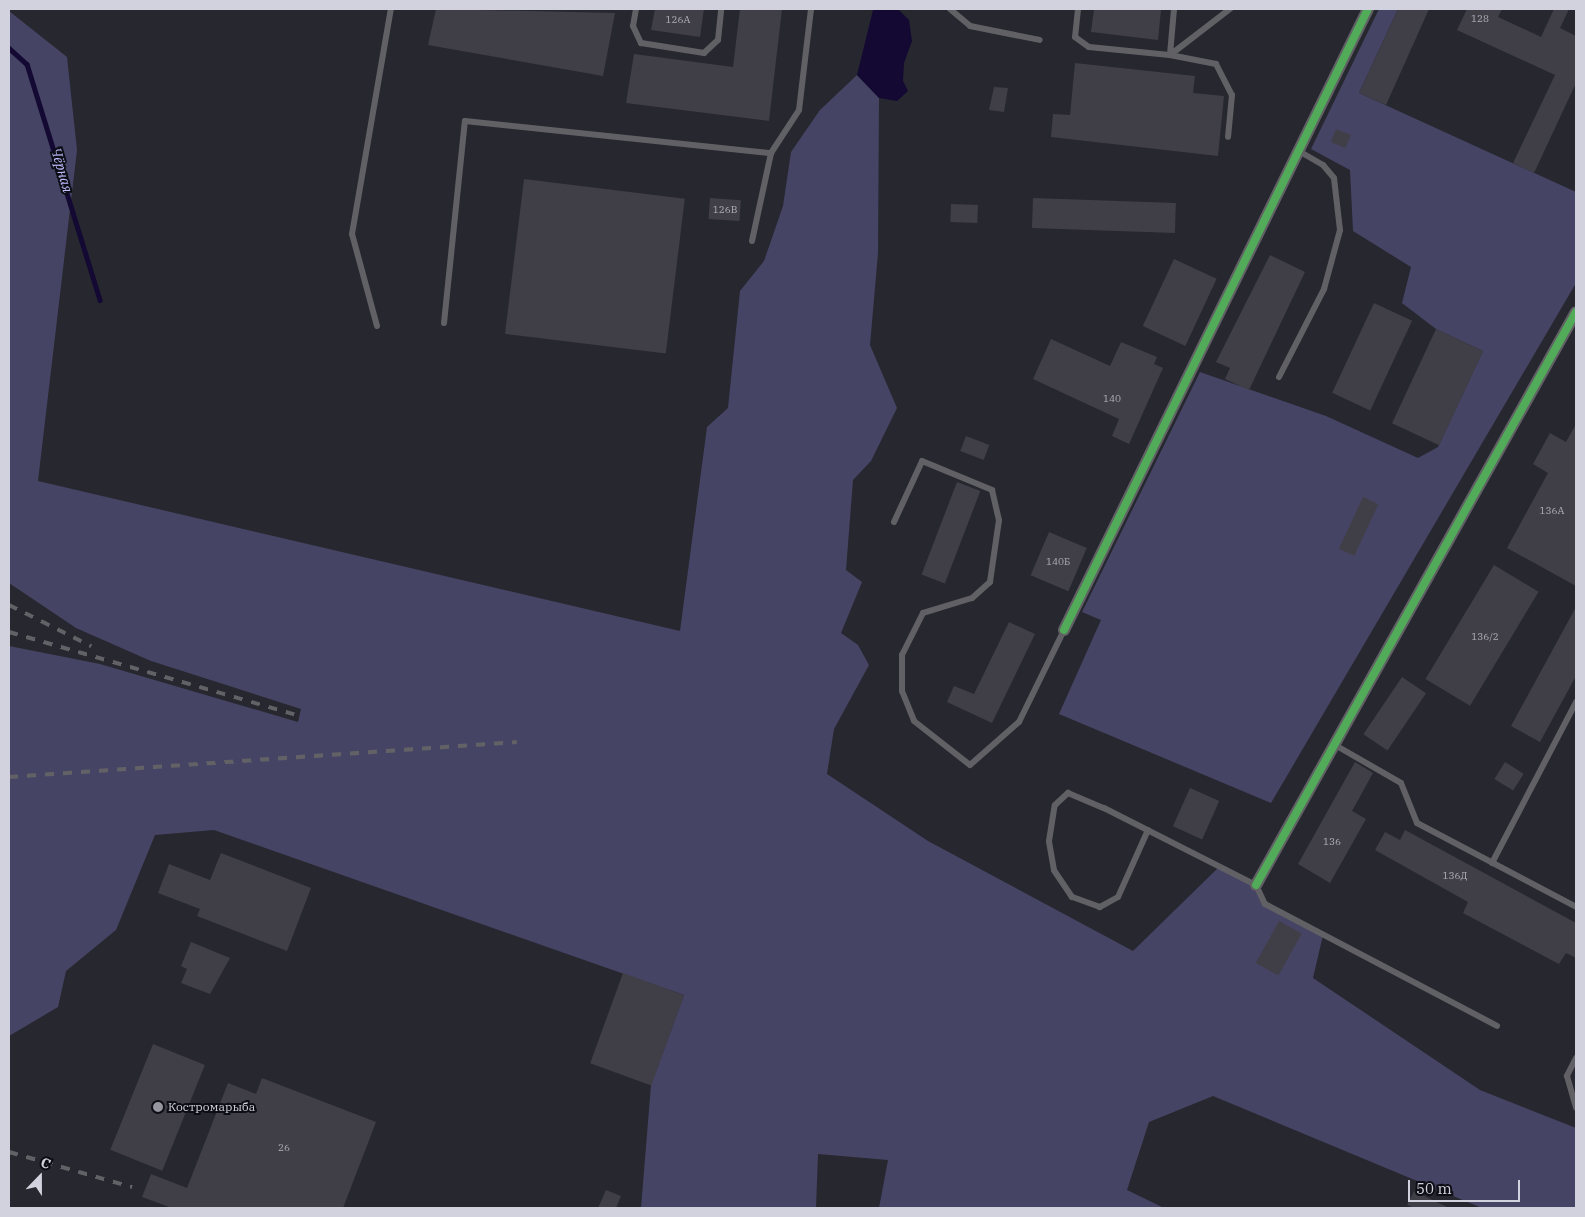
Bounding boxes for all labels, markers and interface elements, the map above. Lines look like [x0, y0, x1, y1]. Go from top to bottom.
house number: 128 [1471, 13, 1489, 25]
house number: 126А [666, 14, 690, 26]
water label: Чёрная [48, 146, 76, 194]
house number: 126В [713, 204, 737, 216]
house number: 140 [1103, 393, 1121, 405]
house number: 136А [1540, 505, 1564, 517]
house number: 140Б [1046, 556, 1070, 568]
house number: 136/2 [1471, 631, 1499, 643]
house number: 136 [1323, 836, 1341, 848]
house number: 136Д [1443, 870, 1467, 882]
place label: Костромарыба [168, 1100, 255, 1114]
marker: Костромарыба [152, 1101, 164, 1113]
house number: 26 [278, 1142, 290, 1154]
north arrow [15, 1152, 65, 1202]
text: С [38, 1153, 53, 1173]
scale bar [1410, 1170, 1522, 1202]
text: 50 m [1416, 1179, 1452, 1198]

